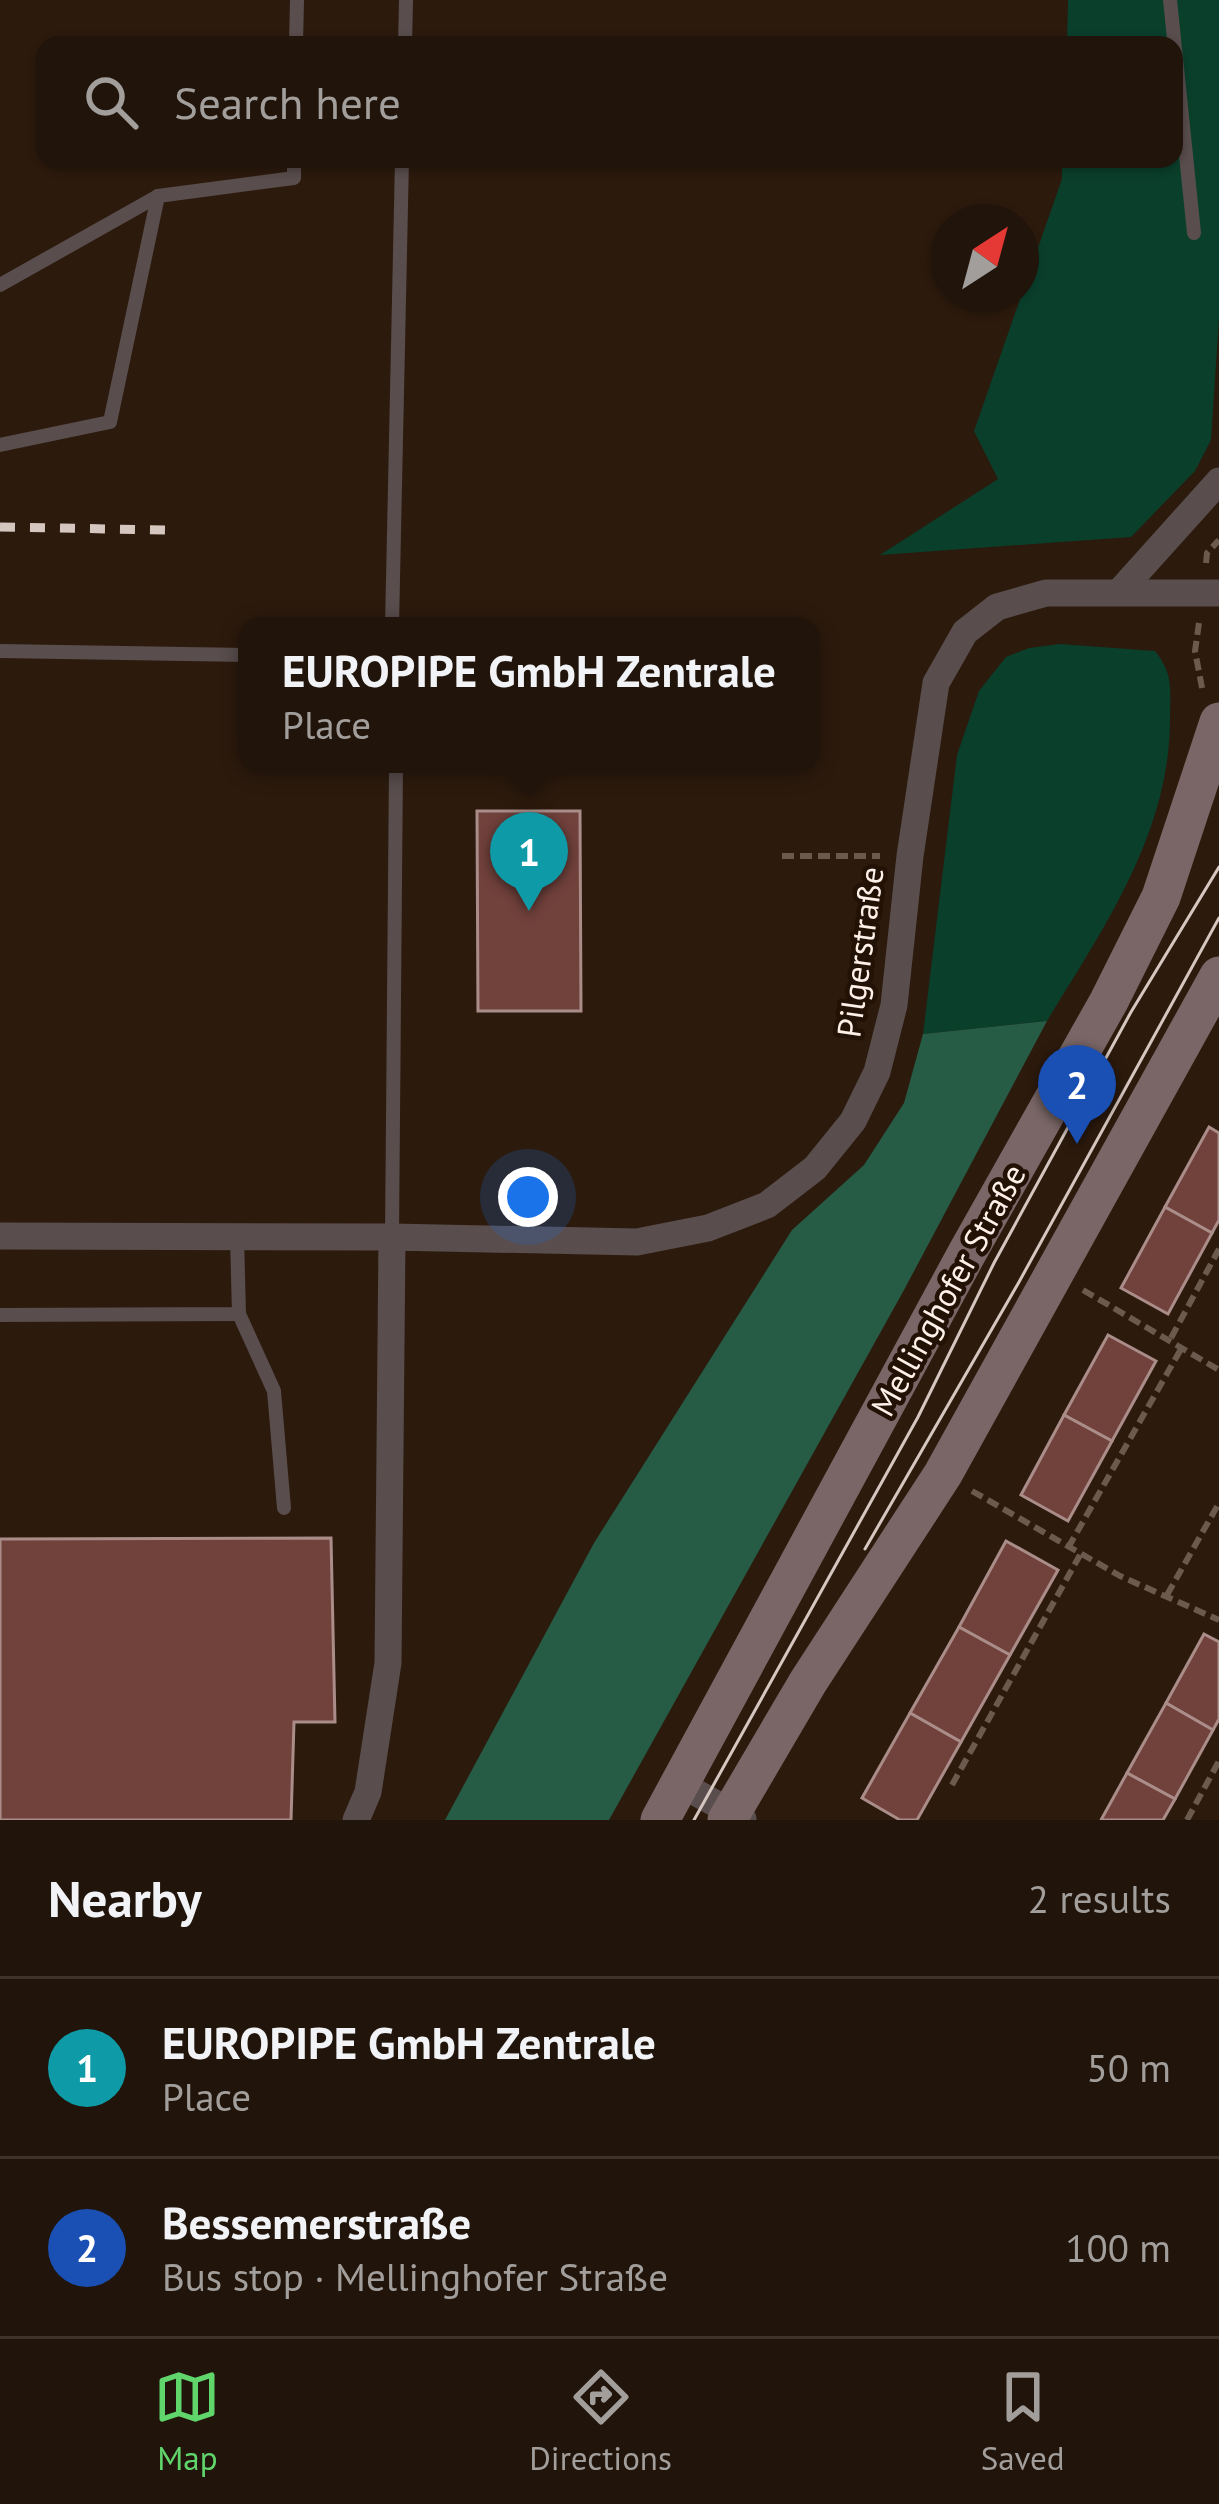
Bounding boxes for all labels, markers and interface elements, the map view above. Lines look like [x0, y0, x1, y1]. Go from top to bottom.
search box [36, 36, 1183, 168]
icon: search [78, 69, 144, 135]
text: Search here [174, 73, 401, 131]
north arrow [931, 204, 1039, 312]
popup [238, 617, 820, 773]
text: EUROPIPE GmbH Zentrale [282, 641, 776, 699]
text: Place [282, 699, 371, 750]
pin: 1 [490, 812, 568, 911]
street label: Pilgerstraße [826, 864, 893, 1040]
pin: 2 [1038, 1045, 1116, 1144]
street label: Mellinghofer Straße [860, 1156, 1035, 1423]
your location [498, 1167, 558, 1227]
text: Nearby [48, 1865, 202, 1931]
text: 2 results [1028, 1873, 1171, 1924]
text: EUROPIPE GmbH Zentrale [162, 2013, 656, 2071]
text: 1 [76, 2042, 98, 2093]
text: 50 m [1086, 2042, 1171, 2093]
text: Place [162, 2071, 251, 2122]
text: Bessemerstraße [162, 2193, 471, 2251]
text: 2 [76, 2222, 98, 2273]
text: 100 m [1065, 2222, 1171, 2273]
text: Bus stop · Mellinghofer Straße [162, 2251, 668, 2302]
tab: Map [154, 2364, 220, 2479]
tab: Directions [529, 2364, 672, 2479]
tab: Saved [981, 2364, 1065, 2479]

